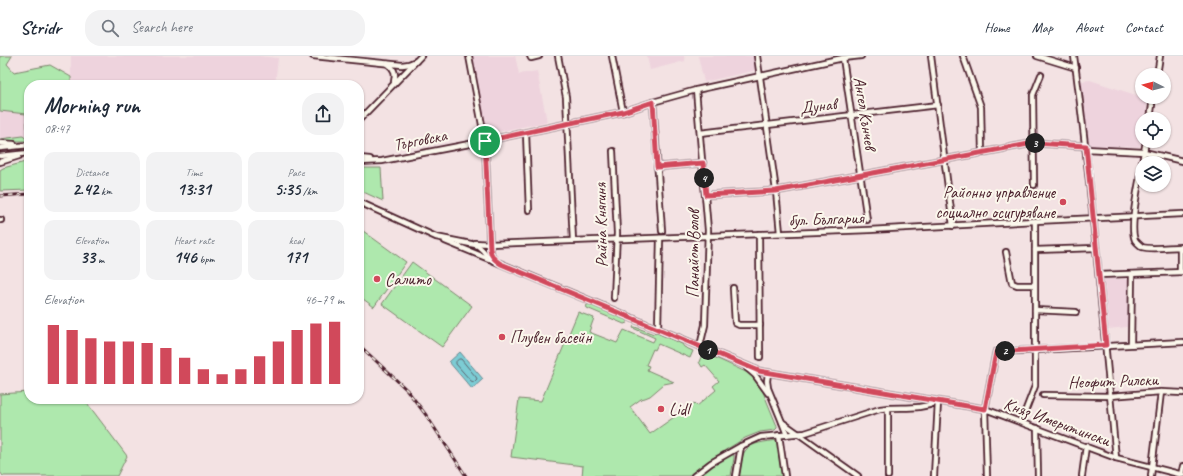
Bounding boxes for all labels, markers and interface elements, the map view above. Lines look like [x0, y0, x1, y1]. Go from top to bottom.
search box [85, 10, 365, 46]
text: Stridr [20, 16, 61, 40]
icon: search [99, 17, 121, 39]
text: Search here [131, 18, 192, 37]
text: Home [984, 19, 1010, 36]
text: Map [1032, 19, 1053, 36]
text: About [1075, 19, 1103, 36]
text: Contact [1125, 19, 1163, 36]
north arrow [1135, 68, 1171, 104]
map controls [1135, 68, 1171, 192]
street label: Ангел Кънчев [849, 75, 882, 155]
text: Morning run [44, 92, 140, 120]
button: share [302, 93, 344, 135]
street label: Дунав [798, 93, 841, 119]
button: locate [1135, 112, 1171, 148]
text: 08:47 [44, 121, 70, 137]
street label: Търговска [392, 124, 449, 155]
pin [468, 124, 502, 158]
icon: arrive [474, 130, 496, 152]
pin: 3 [1025, 133, 1045, 153]
text: 3 [1033, 136, 1037, 150]
button: layers [1135, 156, 1171, 192]
text: Distance [76, 165, 108, 179]
text: Time [186, 165, 202, 179]
text: Pace [288, 165, 304, 179]
pin: 4 [694, 168, 714, 188]
text: 4 [702, 171, 706, 185]
text: 2.42 [72, 179, 98, 200]
text: 13:31 [177, 179, 211, 200]
text: 5:35 [275, 179, 300, 200]
street label: Райна Княгиня [590, 182, 612, 267]
place label: Районно управление социално осигуряване [935, 182, 1056, 223]
text: km [98, 184, 112, 198]
text: /km [300, 184, 317, 198]
marker: Районно управление социално осигуряване [1058, 197, 1068, 207]
street label: Панайот Волов [683, 206, 704, 298]
street label: бул. България [788, 207, 865, 231]
text: Elevation [75, 233, 109, 247]
text: Heart rate [174, 233, 214, 247]
text: kcal [289, 233, 303, 247]
text: 33 [80, 247, 95, 268]
text: 146 [173, 247, 197, 268]
text: 171 [285, 247, 307, 268]
text: m [95, 252, 104, 266]
text: bpm [197, 252, 215, 266]
place label: Салито [385, 269, 432, 290]
marker: Салито [372, 274, 382, 284]
text: Elevation [44, 292, 84, 308]
text: 46–79 m [304, 292, 344, 308]
place label: Плувен басейн [510, 327, 592, 348]
marker: Плувен басейн [497, 332, 507, 342]
pin: 1 [698, 340, 718, 360]
pin: 2 [995, 341, 1015, 361]
text: 1 [706, 343, 710, 357]
text: 2 [1003, 344, 1007, 358]
street label: Неофит Рилски [1068, 369, 1160, 393]
street label: Княз Имеритински [1001, 393, 1114, 452]
place label: Lidl [669, 399, 692, 420]
marker: Lidl [656, 404, 666, 414]

